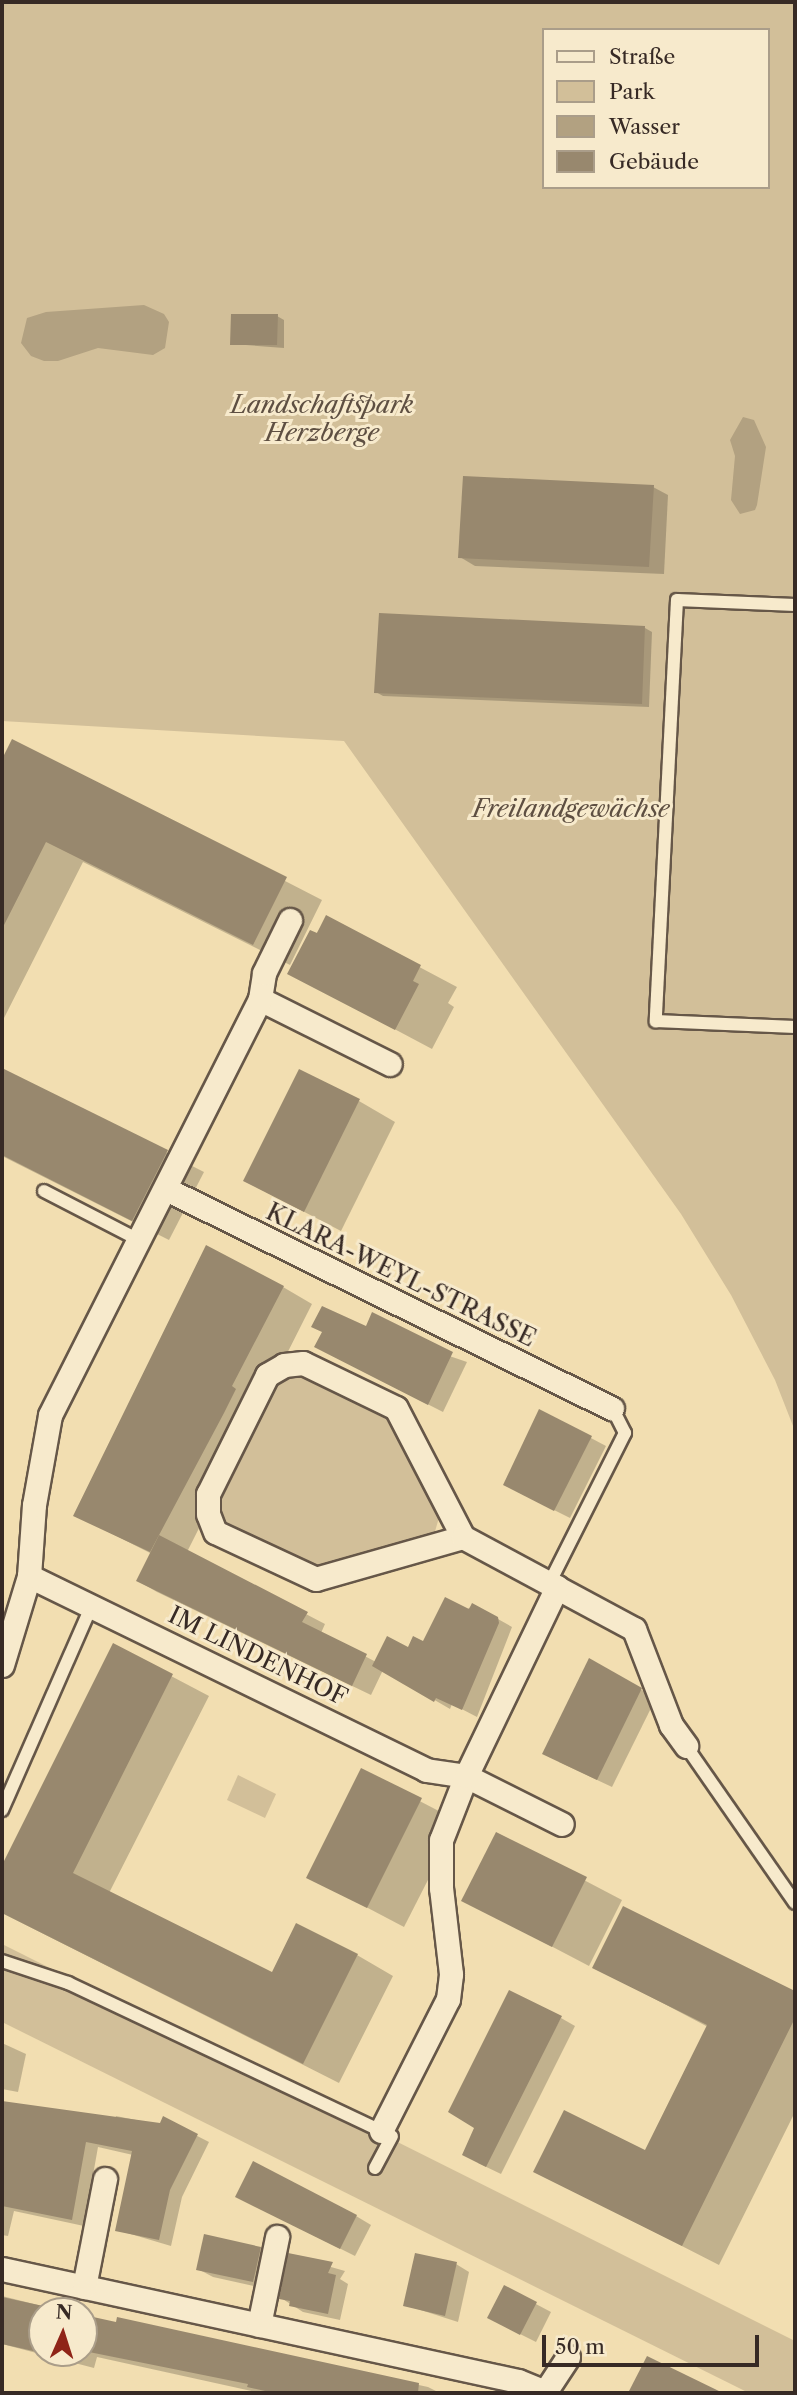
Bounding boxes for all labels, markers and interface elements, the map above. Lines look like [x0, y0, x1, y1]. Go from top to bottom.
legend [542, 28, 769, 189]
text: Straße [609, 44, 675, 69]
text: Park [609, 79, 655, 104]
text: Wasser [609, 114, 680, 139]
text: Gebäude [609, 149, 699, 174]
park label: Landschaftspark Herzberge [231, 391, 413, 447]
park label: Freilandgewächse [472, 795, 670, 823]
street label: KLARA-WEYL-STRASSE [262, 1197, 540, 1353]
street label: IM LINDENHOF [164, 1600, 352, 1712]
north arrow [28, 2297, 98, 2367]
text: N [55, 2301, 73, 2324]
scale bar [545, 2322, 762, 2366]
text: 50 m [555, 2334, 605, 2359]

